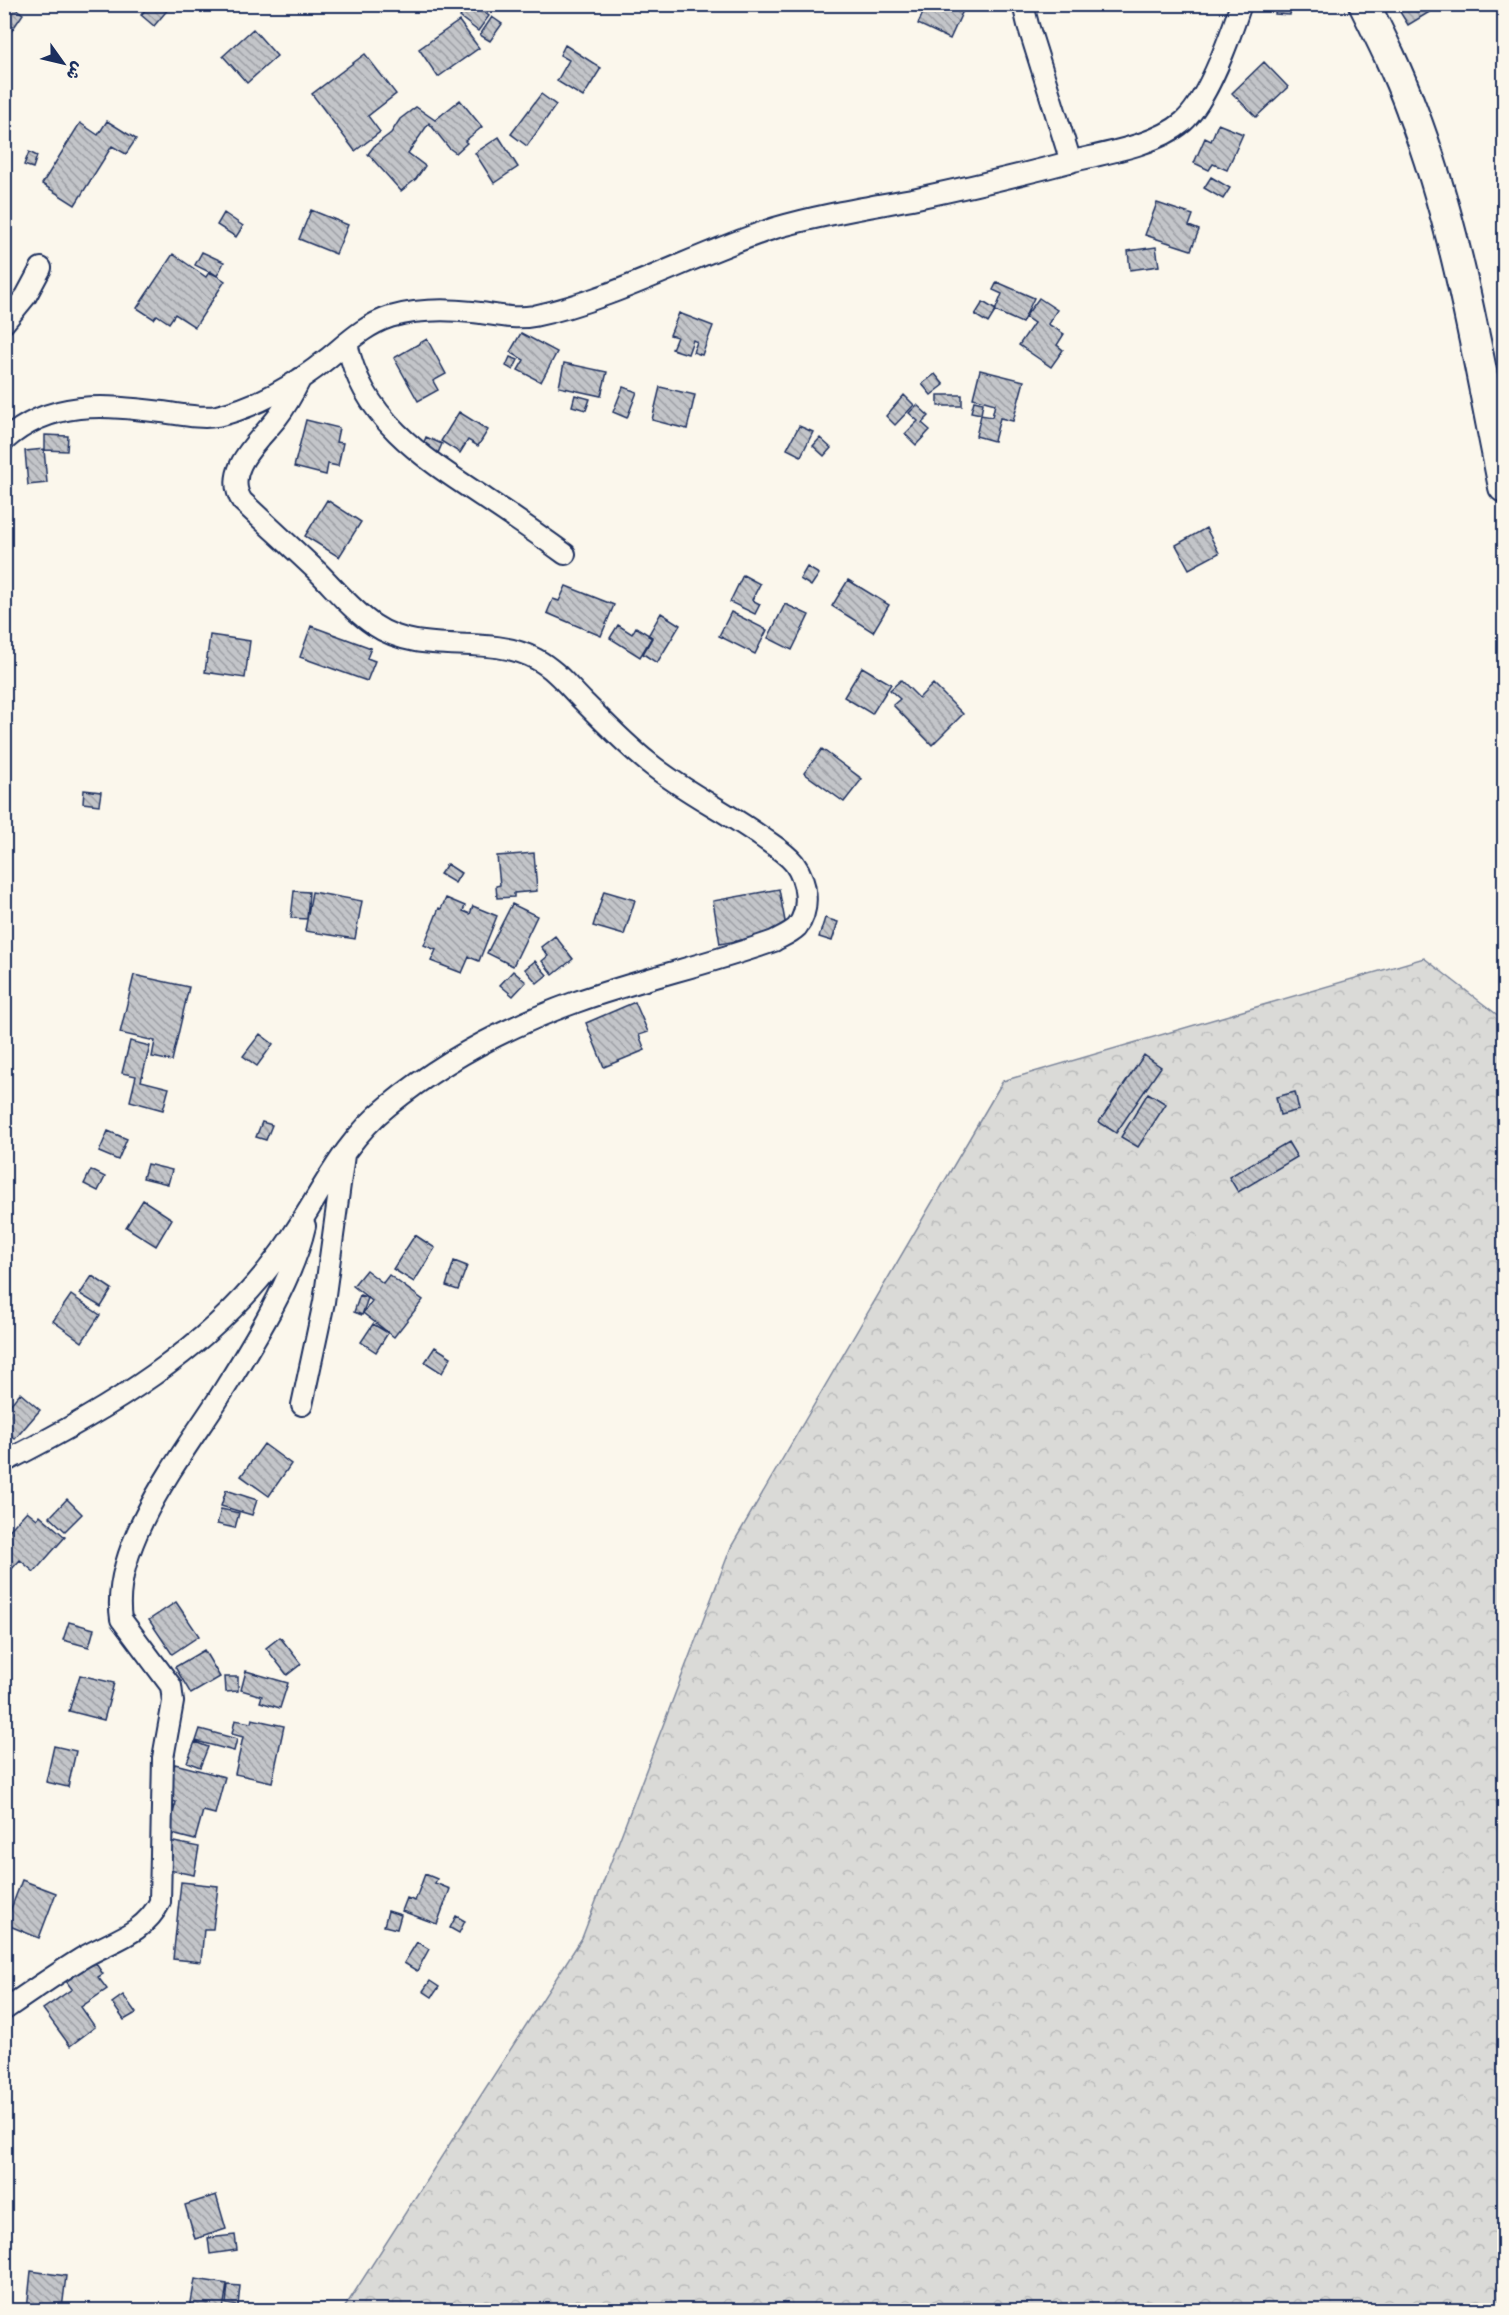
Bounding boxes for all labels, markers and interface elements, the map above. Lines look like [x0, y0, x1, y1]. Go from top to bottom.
north arrow [33, 33, 93, 93]
text: ش [61, 58, 87, 83]

